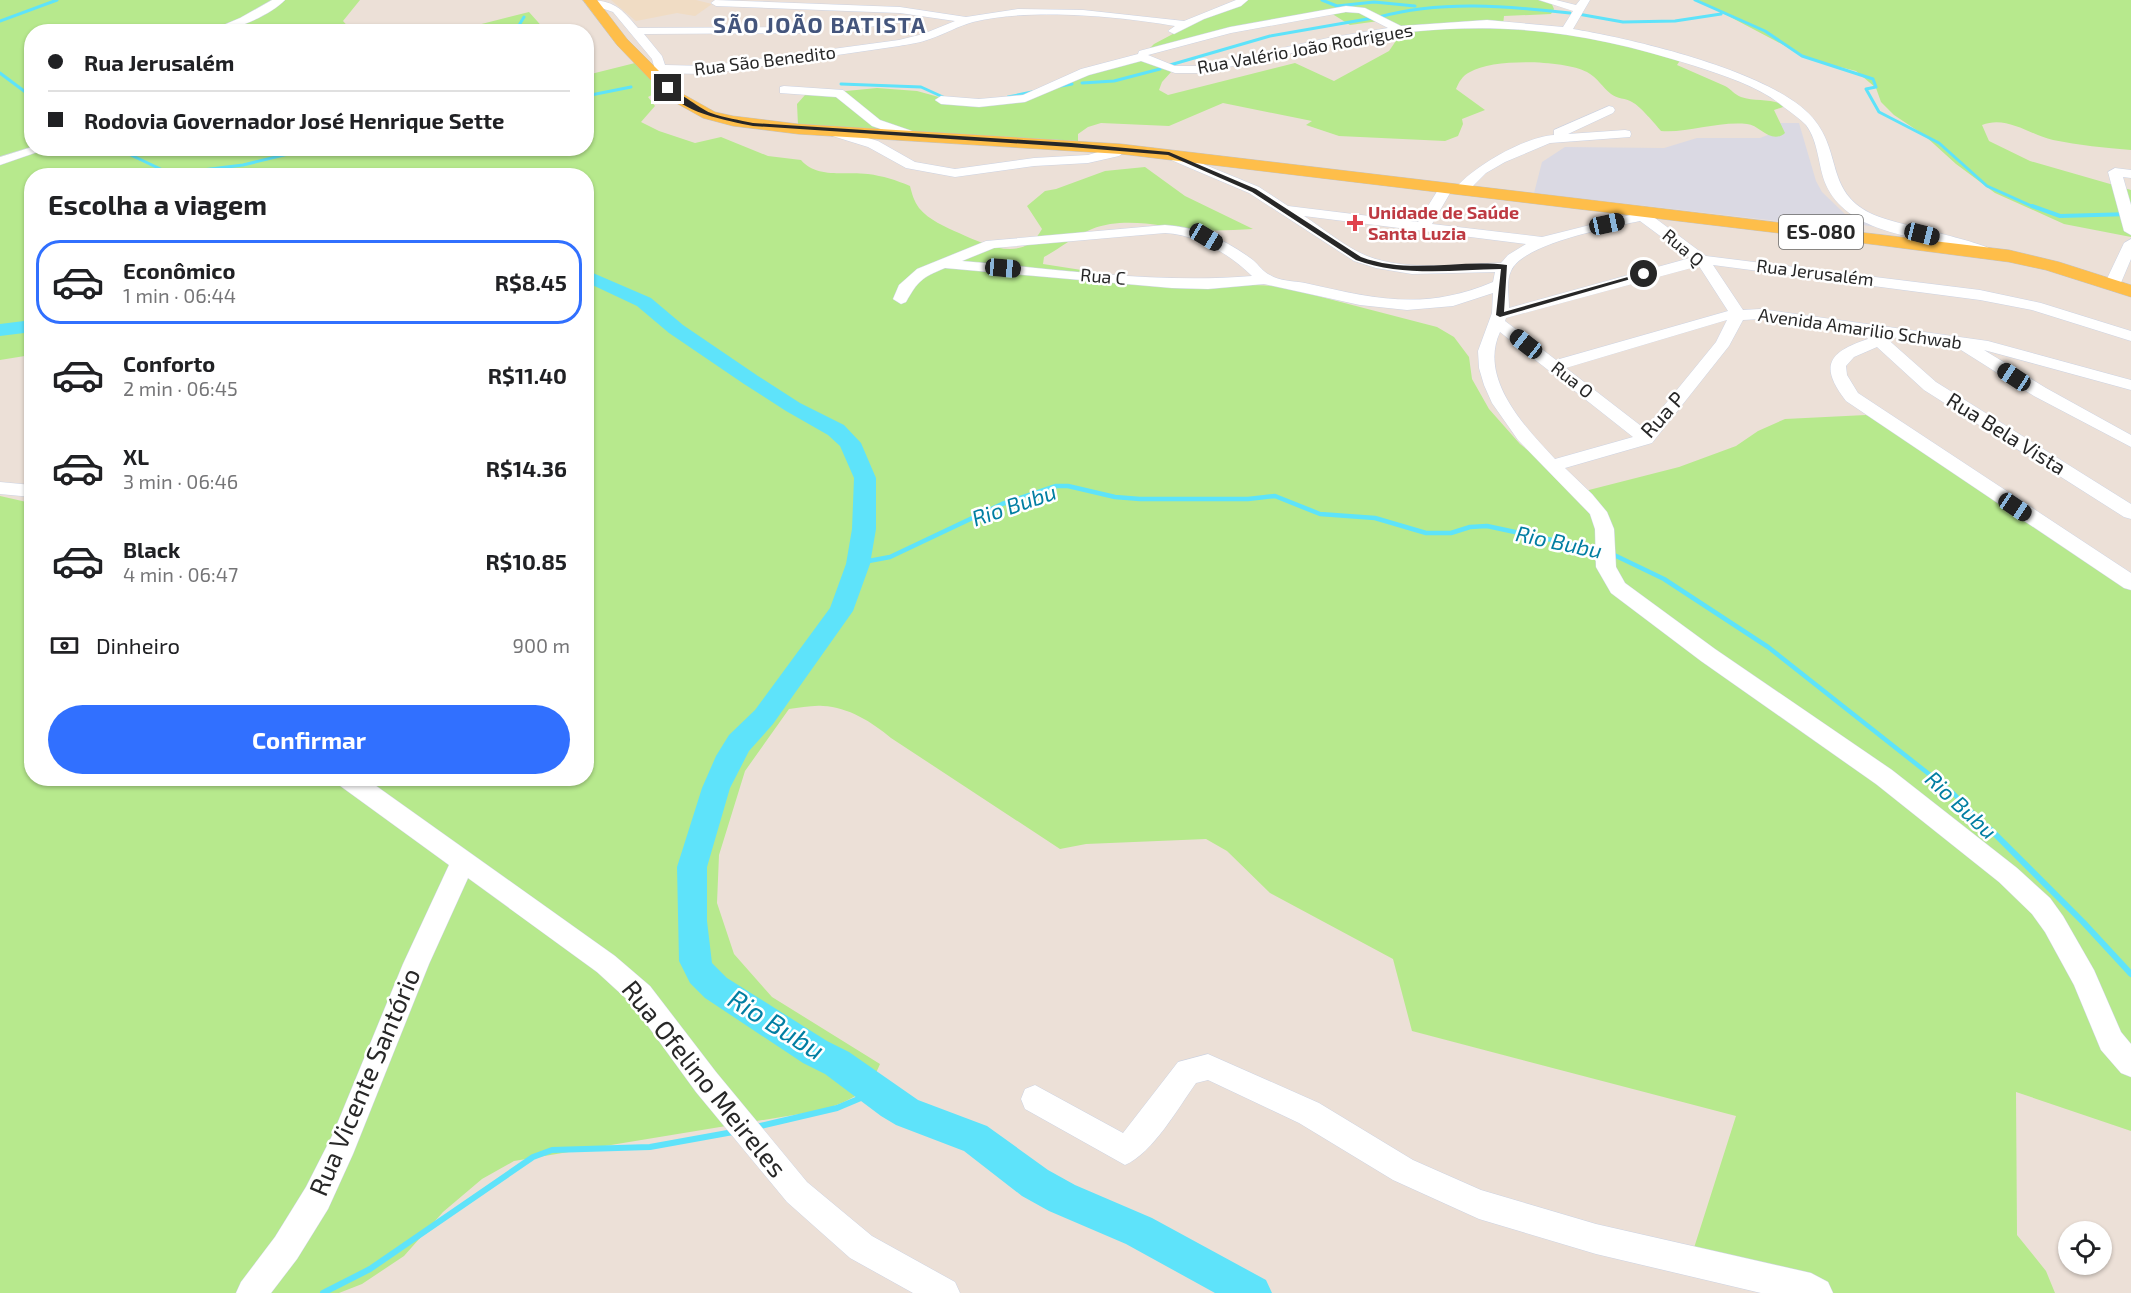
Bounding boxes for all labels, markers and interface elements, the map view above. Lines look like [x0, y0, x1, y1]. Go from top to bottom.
district label: SÃO JOÃO BATISTA [713, 11, 927, 37]
street label: Rua Valério João Rodrigues [1195, 18, 1414, 78]
street label: Rua São Benedito [693, 40, 837, 80]
text: Rua Jerusalém [84, 49, 234, 75]
route end [654, 74, 681, 101]
text: Rodovia Governador José Henrique Sette [84, 107, 504, 133]
text: Escolha a viagem [48, 188, 267, 220]
place label: Unidade de Saúde Santa Luzia [1368, 201, 1519, 244]
car [1588, 211, 1626, 237]
marker: Unidade de Saúde Santa Luzia [1346, 214, 1364, 232]
road number: ES-080 [1779, 215, 1863, 249]
car [1186, 220, 1226, 254]
car [1902, 221, 1942, 247]
street label: Rua Q [1658, 224, 1709, 271]
street label: Rua Jerusalém [1755, 254, 1875, 290]
icon: car [51, 255, 105, 309]
text: Econômico [123, 257, 235, 283]
car [984, 257, 1022, 279]
route start [1630, 260, 1657, 287]
street label: Rua C [1079, 263, 1127, 289]
text: R$8.45 [495, 269, 567, 295]
text: 1 min · 06:44 [123, 283, 236, 307]
street label: Avenida Amarilio Schwab [1757, 303, 1963, 353]
car [1506, 326, 1546, 362]
icon: car [51, 348, 105, 402]
text: Conforto [123, 350, 215, 376]
street label: Rua O [1547, 356, 1598, 402]
car [1994, 360, 2034, 394]
text: R$11.40 [488, 362, 567, 388]
text: 2 min · 06:45 [123, 376, 238, 400]
street label: Rua P [1635, 386, 1689, 442]
street label: Rua Bela Vista [1943, 386, 2071, 479]
icon: car [51, 441, 105, 495]
text: XL [123, 443, 149, 469]
text: R$14.36 [486, 455, 567, 481]
text: 3 min · 06:46 [123, 469, 238, 493]
water label: Rio Bubu [968, 478, 1059, 531]
car [1995, 489, 2035, 525]
water label: Rio Bubu [1514, 519, 1605, 563]
icon: car [51, 534, 105, 588]
text: Black [123, 536, 180, 562]
text: R$10.85 [485, 548, 567, 574]
text: 4 min · 06:47 [123, 562, 238, 586]
icon: cash [48, 629, 81, 662]
text: Dinheiro [96, 632, 180, 658]
text: 900 m [512, 633, 570, 657]
button: Confirmar [48, 705, 570, 774]
water label: Rio Bubu [1921, 765, 2003, 844]
street label: Rua Vicente Santório [302, 963, 426, 1200]
street label: Rua Ofelino Meireles [616, 974, 794, 1183]
water label: Rio Bubu [723, 981, 831, 1065]
map controls [2058, 1221, 2112, 1275]
button: locate [2058, 1221, 2112, 1275]

